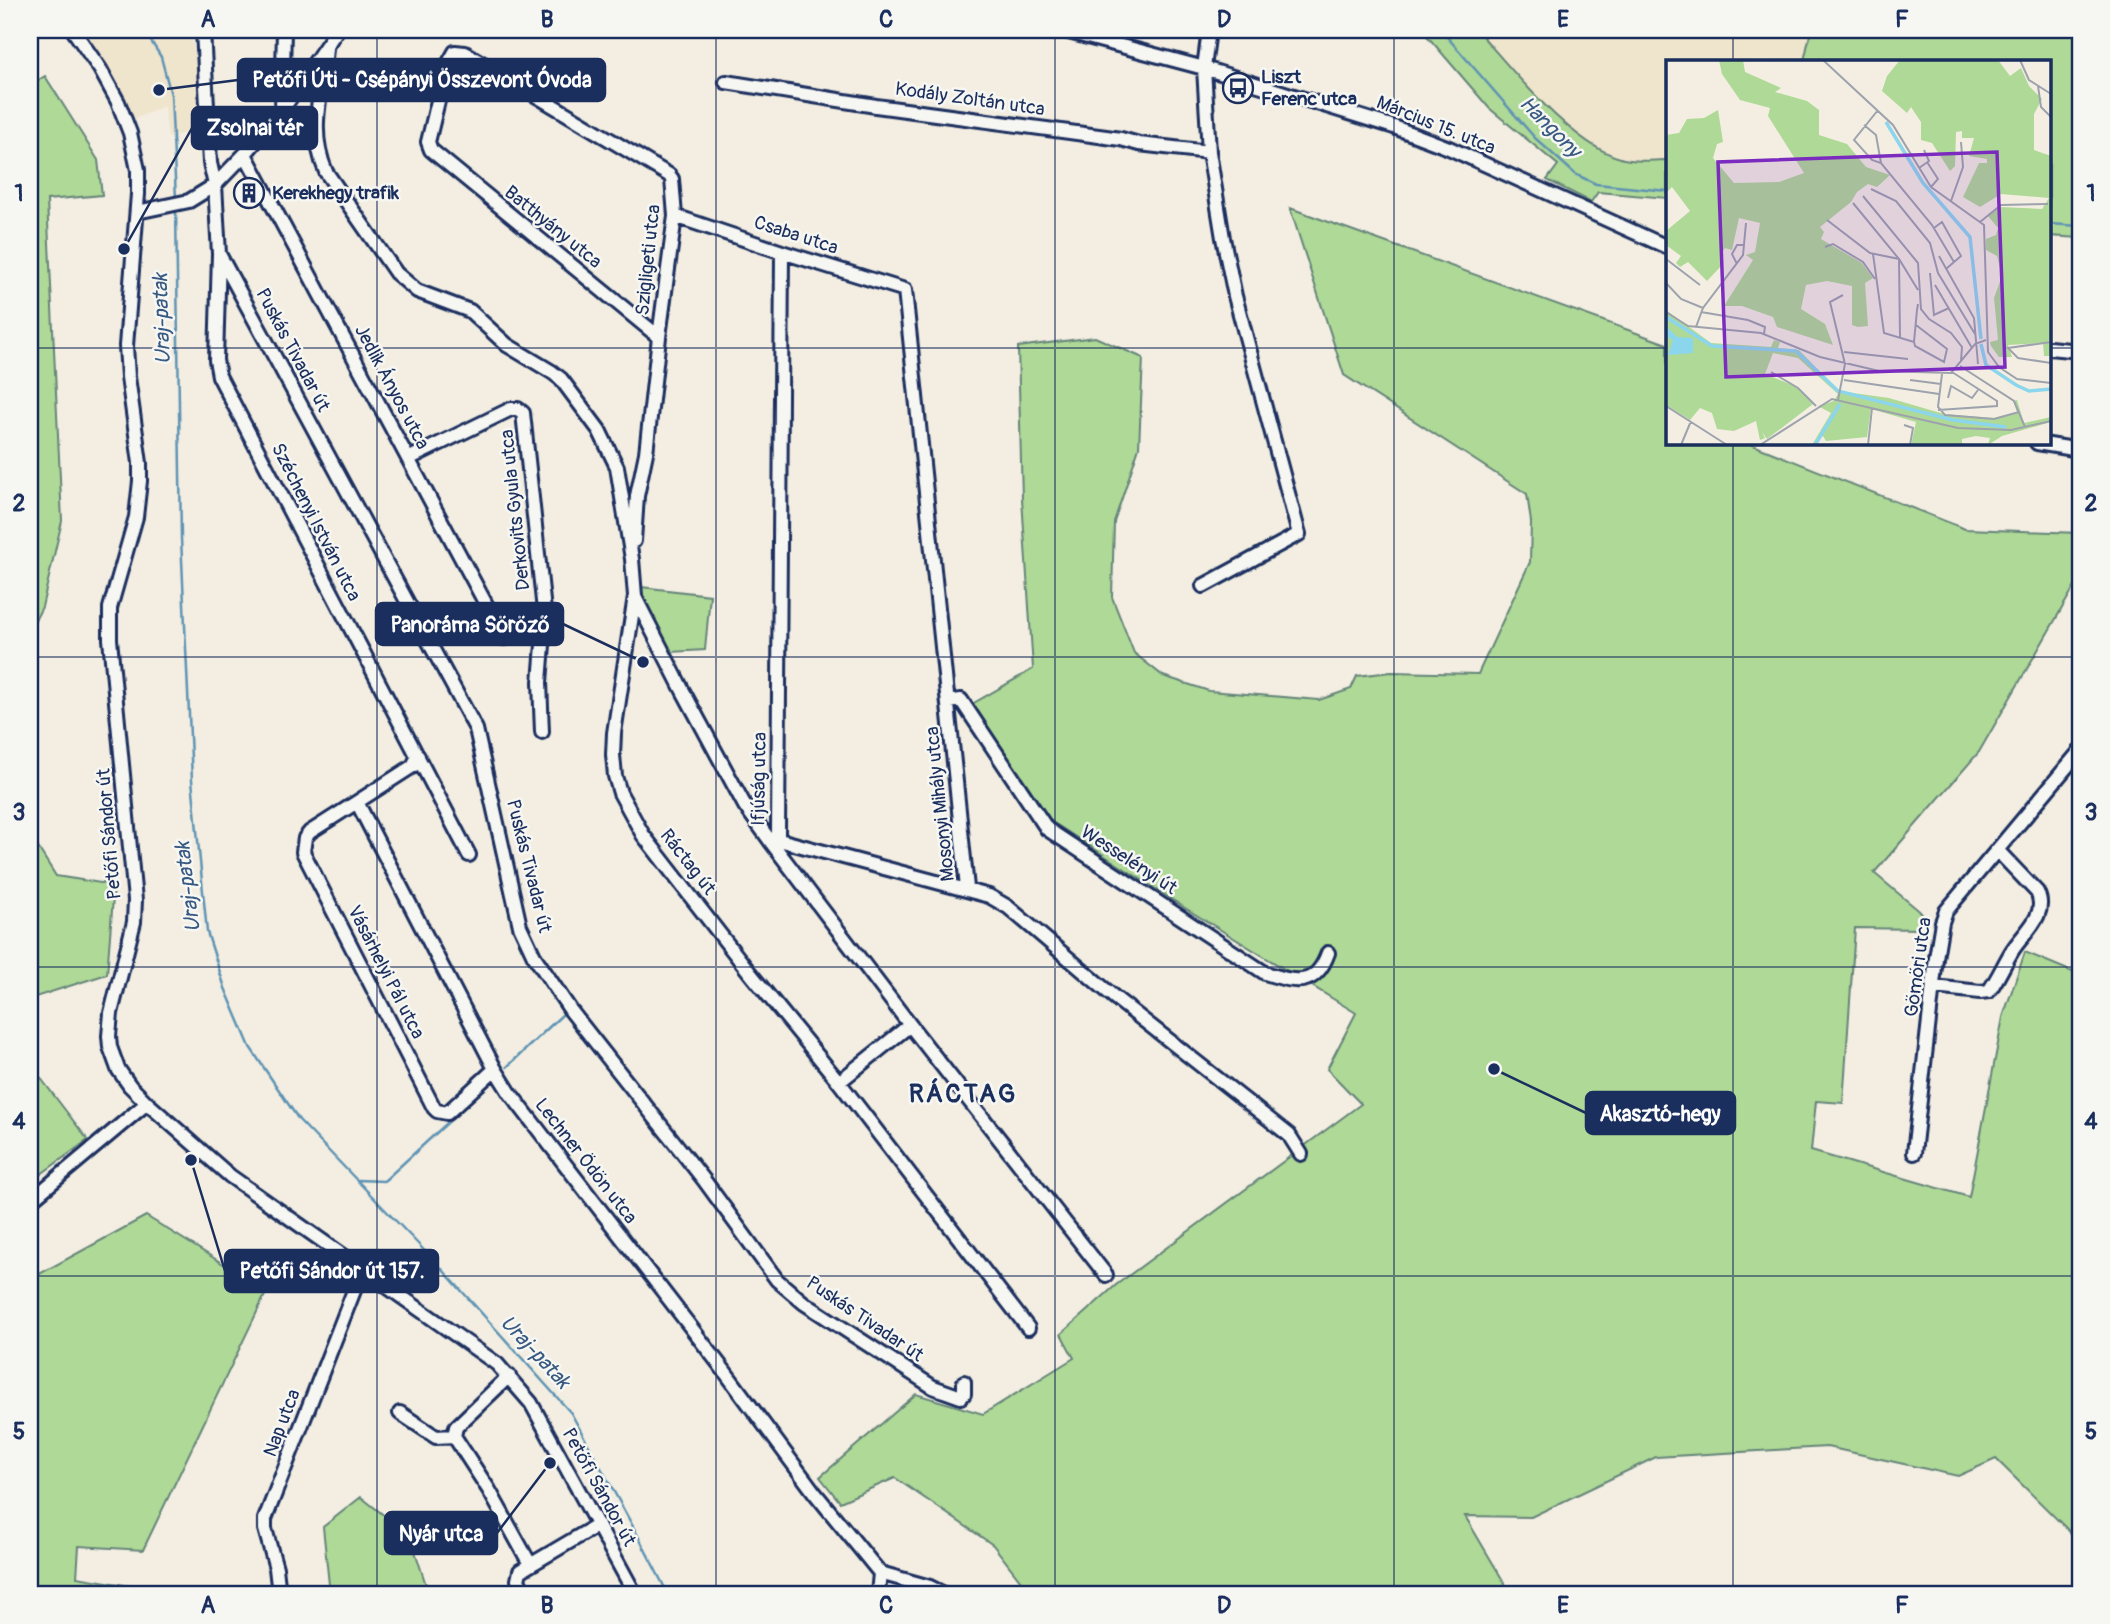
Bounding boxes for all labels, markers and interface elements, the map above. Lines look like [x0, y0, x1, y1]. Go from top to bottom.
text: A [201, 5, 216, 34]
text: B [540, 5, 554, 34]
text: C [879, 5, 893, 34]
text: D [1217, 5, 1231, 34]
text: E [1557, 5, 1569, 34]
text: F [1895, 5, 1909, 34]
callout: Petőfi Úti - Csépányi Összevont Óvoda [238, 59, 605, 101]
inset map [1666, 60, 2050, 444]
text: Petőfi Úti - Csépányi Összevont Óvoda [252, 65, 592, 94]
place label: Liszt Ferenc utca [1261, 65, 1357, 111]
bus stop icon: Liszt Ferenc utca [1221, 71, 1255, 105]
street label: Kodály Zoltán utca [894, 77, 1046, 121]
street label: Március 15. utca [1373, 90, 1499, 160]
water label: Hangony [1513, 90, 1589, 166]
callout: Zsolnai tér [192, 107, 317, 149]
text: Zsolnai tér [206, 115, 304, 142]
building icon: Kerekhegy trafik [232, 176, 266, 210]
text: 1 [15, 179, 24, 208]
text: 1 [2087, 179, 2096, 208]
street label: Batthyány utca [499, 180, 607, 274]
place label: Kerekhegy trafik [272, 181, 400, 205]
street label: Szigligeti utca [630, 203, 666, 317]
street label: Csaba utca [751, 210, 841, 260]
water label: Uraj-patak [147, 271, 177, 365]
street label: Puskás Tivadar út [250, 284, 336, 416]
street label: Jedlik Ányos utca [349, 321, 435, 453]
street label: Derkovits Gyula utca [495, 428, 535, 592]
street label: Széchenyi István utca [266, 439, 366, 605]
text: 2 [13, 489, 26, 518]
text: 2 [2085, 489, 2098, 518]
callout: Panoráma Söröző [376, 603, 563, 645]
text: Panoráma Söröző [391, 612, 550, 639]
street label: Mosonyi Mihály utca [920, 725, 960, 883]
street label: Ifjúság utca [746, 732, 772, 826]
street label: Petőfi Sándor út [91, 767, 127, 900]
street label: Puskás Tivadar út [501, 797, 557, 935]
text: 3 [13, 798, 25, 827]
text: 3 [2085, 798, 2097, 827]
street label: Wesselényi út [1076, 820, 1182, 900]
street label: Ráctag út [655, 824, 721, 900]
water label: Uraj-patak [169, 838, 207, 934]
street label: Vásárhelyi Pál utca [342, 901, 430, 1043]
street label: Gömöri utca [1899, 916, 1937, 1018]
district label: RÁCTAG [909, 1078, 1017, 1110]
callout: Akasztó-hegy [1586, 1092, 1735, 1134]
street label: Lechner Ödön utca [530, 1093, 643, 1229]
text: Akasztó-hegy [1599, 1101, 1721, 1128]
text: 4 [12, 1107, 26, 1136]
text: 4 [2084, 1107, 2098, 1136]
callout: Petőfi Sándor út 157. [225, 1250, 438, 1292]
text: Petőfi Sándor út 157. [239, 1258, 425, 1285]
street label: Puskás Tivadar út [802, 1271, 929, 1367]
water label: Uraj-patak [494, 1310, 577, 1396]
street label: Nap utca [258, 1386, 306, 1460]
text: 5 [13, 1417, 25, 1446]
text: 5 [2085, 1417, 2097, 1446]
street label: Petőfi Sándor út [557, 1424, 642, 1551]
callout: Nyár utca [385, 1512, 497, 1554]
text: Nyár utca [399, 1521, 483, 1548]
text: A [201, 1591, 216, 1620]
text: B [540, 1591, 554, 1620]
text: C [879, 1591, 893, 1620]
text: D [1217, 1591, 1231, 1620]
text: E [1557, 1591, 1569, 1620]
text: F [1895, 1591, 1909, 1620]

